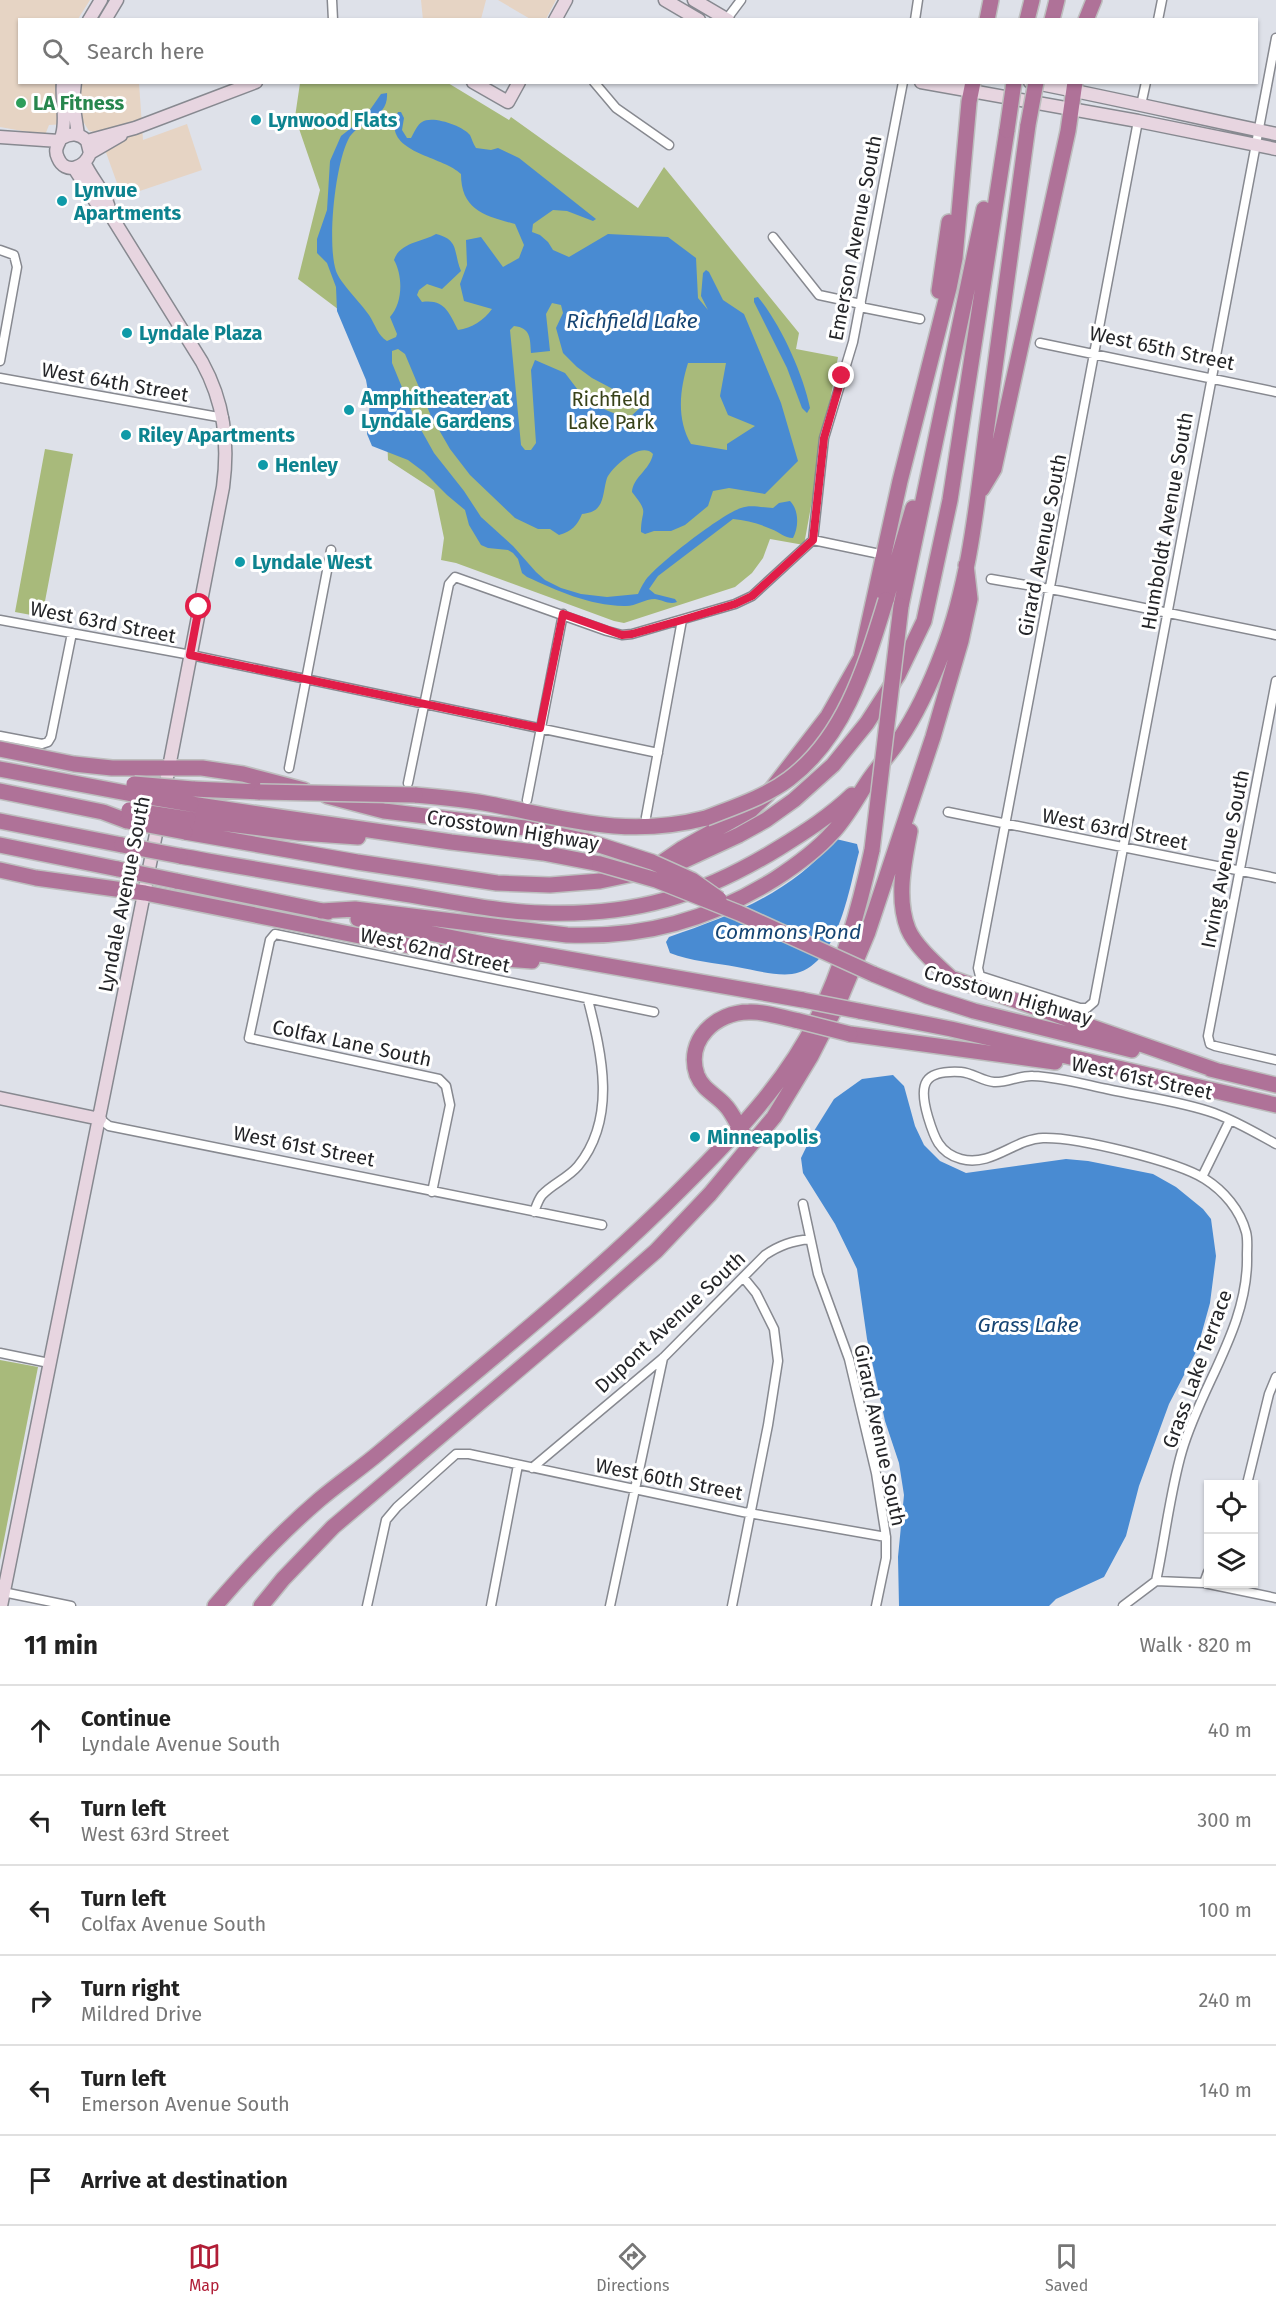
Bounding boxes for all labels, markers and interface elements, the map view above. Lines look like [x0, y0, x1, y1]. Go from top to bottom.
search box [18, 18, 1258, 84]
icon: search [39, 35, 72, 68]
text: Search here [87, 38, 205, 65]
place label: LA Fitness [33, 91, 124, 115]
marker: LA Fitness [14, 96, 28, 110]
place label: Lynwood Flats [268, 108, 398, 132]
marker: Lynwood Flats [249, 113, 263, 127]
street label: Emerson Avenue South [823, 133, 887, 343]
place label: Lynvue Apartments [73, 178, 181, 225]
marker: Lynvue Apartments [55, 194, 69, 208]
water label: Richfield Lake [566, 308, 698, 334]
place label: Lyndale Plaza [139, 321, 262, 345]
street label: West 65th Street [1087, 321, 1238, 375]
marker: Lyndale Plaza [120, 326, 134, 340]
street label: West 64th Street [40, 357, 191, 407]
route end [828, 362, 854, 388]
place label: Amphitheater at Lyndale Gardens [360, 386, 512, 433]
park label: Richfield Lake Park [568, 387, 655, 434]
marker: Amphitheater at Lyndale Gardens [342, 403, 356, 417]
street label: Humboldt Avenue South [1136, 410, 1198, 632]
place label: Riley Apartments [138, 423, 295, 447]
marker: Riley Apartments [119, 428, 133, 442]
street label: Girard Avenue South [1013, 452, 1071, 638]
place label: Henley [275, 453, 339, 477]
marker: Henley [256, 458, 270, 472]
place label: Lyndale West [252, 550, 372, 574]
marker: Lyndale West [233, 555, 247, 569]
route start [185, 593, 211, 619]
street label: West 63rd Street [28, 596, 179, 648]
street label: Irving Avenue South [1196, 768, 1254, 950]
street label: Lyndale Avenue South [93, 794, 155, 994]
street label: West 63rd Street [1040, 803, 1191, 855]
street label: Crosstown Highway [425, 805, 601, 855]
water label: Commons Pond [715, 919, 861, 945]
street label: West 62nd Street [358, 922, 513, 978]
street label: Crosstown Highway [921, 959, 1095, 1031]
street label: Colfax Lane South [270, 1014, 434, 1072]
street label: West 61st Street [1069, 1051, 1215, 1105]
street label: West 61st Street [231, 1121, 378, 1172]
place label: Minneapolis [707, 1125, 818, 1149]
marker: Minneapolis [688, 1130, 702, 1144]
street label: Dupont Avenue South [590, 1246, 750, 1398]
street label: Grass Lake Terrace [1157, 1287, 1237, 1451]
water label: Grass Lake [977, 1312, 1079, 1338]
street label: Girard Avenue South [849, 1342, 911, 1528]
street label: West 60th Street [593, 1453, 745, 1505]
map controls [1204, 1480, 1258, 1588]
button: locate [1204, 1480, 1258, 1534]
button: layers [1204, 1534, 1258, 1588]
text: 11 min [24, 1630, 98, 1661]
text: Walk · 820 m [1140, 1633, 1252, 1657]
text: Continue [81, 1705, 171, 1732]
icon: ahead [24, 1714, 57, 1747]
text: 40 m [1208, 1718, 1252, 1742]
text: Lyndale Avenue South [81, 1732, 281, 1756]
text: Turn left [81, 1795, 166, 1822]
icon: left [24, 1804, 57, 1837]
text: 300 m [1197, 1808, 1252, 1832]
text: West 63rd Street [81, 1822, 229, 1846]
text: Turn left [81, 1885, 166, 1912]
icon: left [24, 1894, 57, 1927]
text: 100 m [1199, 1898, 1252, 1922]
text: Colfax Avenue South [81, 1912, 266, 1936]
text: Turn right [81, 1975, 180, 2002]
icon: right [24, 1984, 57, 2017]
text: 240 m [1198, 1988, 1252, 2012]
text: Mildred Drive [81, 2002, 202, 2026]
text: Turn left [81, 2065, 166, 2092]
icon: left [24, 2074, 57, 2107]
text: 140 m [1199, 2078, 1252, 2102]
text: Emerson Avenue South [81, 2092, 290, 2116]
icon: arrive [24, 2164, 57, 2197]
text: Arrive at destination [81, 2167, 288, 2194]
tab: Map [188, 2240, 221, 2295]
tab: Directions [596, 2240, 670, 2295]
tab: Saved [1045, 2240, 1088, 2295]

